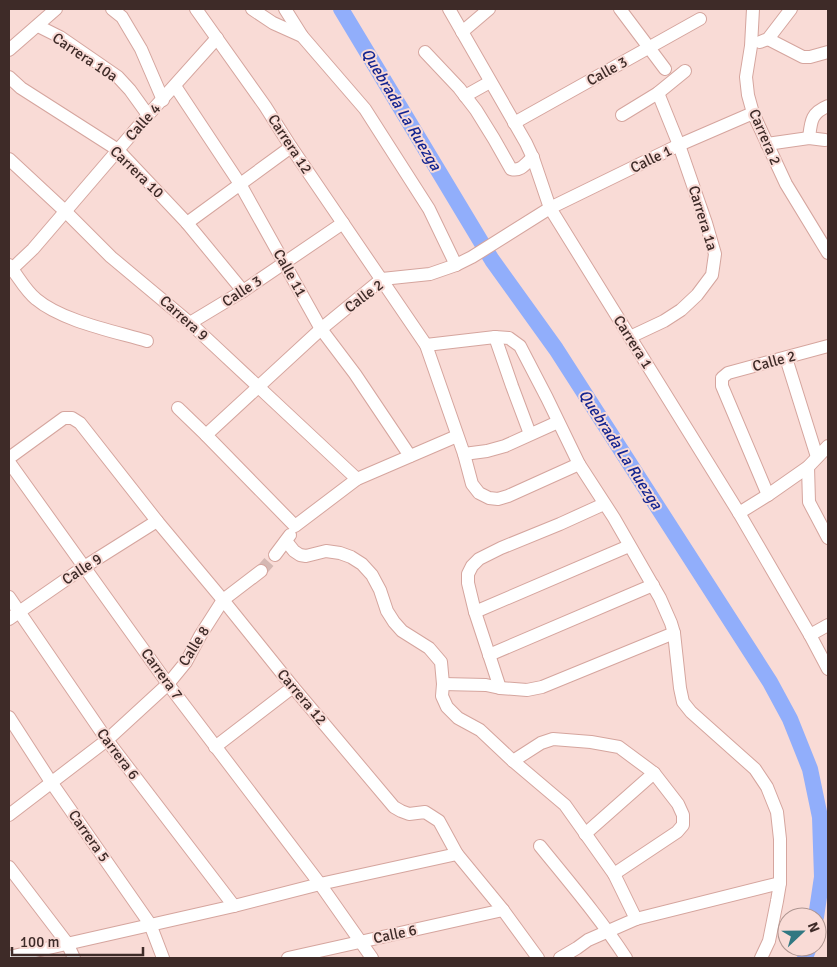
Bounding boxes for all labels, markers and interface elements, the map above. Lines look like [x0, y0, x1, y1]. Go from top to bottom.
street label: Carrera 10a [49, 29, 121, 85]
water label: Quebrada La Ruezga [357, 45, 446, 175]
street label: Calle 3 [583, 52, 631, 90]
street label: Calle 4 [122, 100, 164, 144]
street label: Carrera 2 [745, 106, 785, 168]
street label: Carrera 12 [264, 111, 316, 177]
street label: Calle 1 [627, 141, 675, 177]
street label: Carrera 10 [107, 142, 167, 202]
street label: Carrera 1a [685, 183, 721, 253]
street label: Calle 11 [270, 246, 310, 300]
street label: Calle 3 [219, 271, 265, 311]
street label: Calle 2 [341, 276, 387, 316]
street label: Carrera 9 [156, 291, 212, 345]
street label: Carrera 1 [610, 312, 656, 372]
street label: Calle 2 [750, 347, 798, 375]
water label: Quebrada La Ruezga [574, 386, 667, 514]
street label: Calle 9 [59, 549, 105, 589]
street label: Calle 8 [175, 623, 213, 669]
street label: Carrera 7 [137, 645, 187, 703]
street label: Carrera 12 [273, 665, 331, 729]
street label: Carrera 6 [93, 725, 143, 783]
street label: Carrera 5 [65, 807, 113, 865]
north arrow [777, 907, 827, 957]
text: N [804, 920, 823, 935]
street label: Calle 6 [372, 921, 418, 947]
scale bar [12, 924, 144, 956]
text: 100 m [20, 933, 60, 951]

